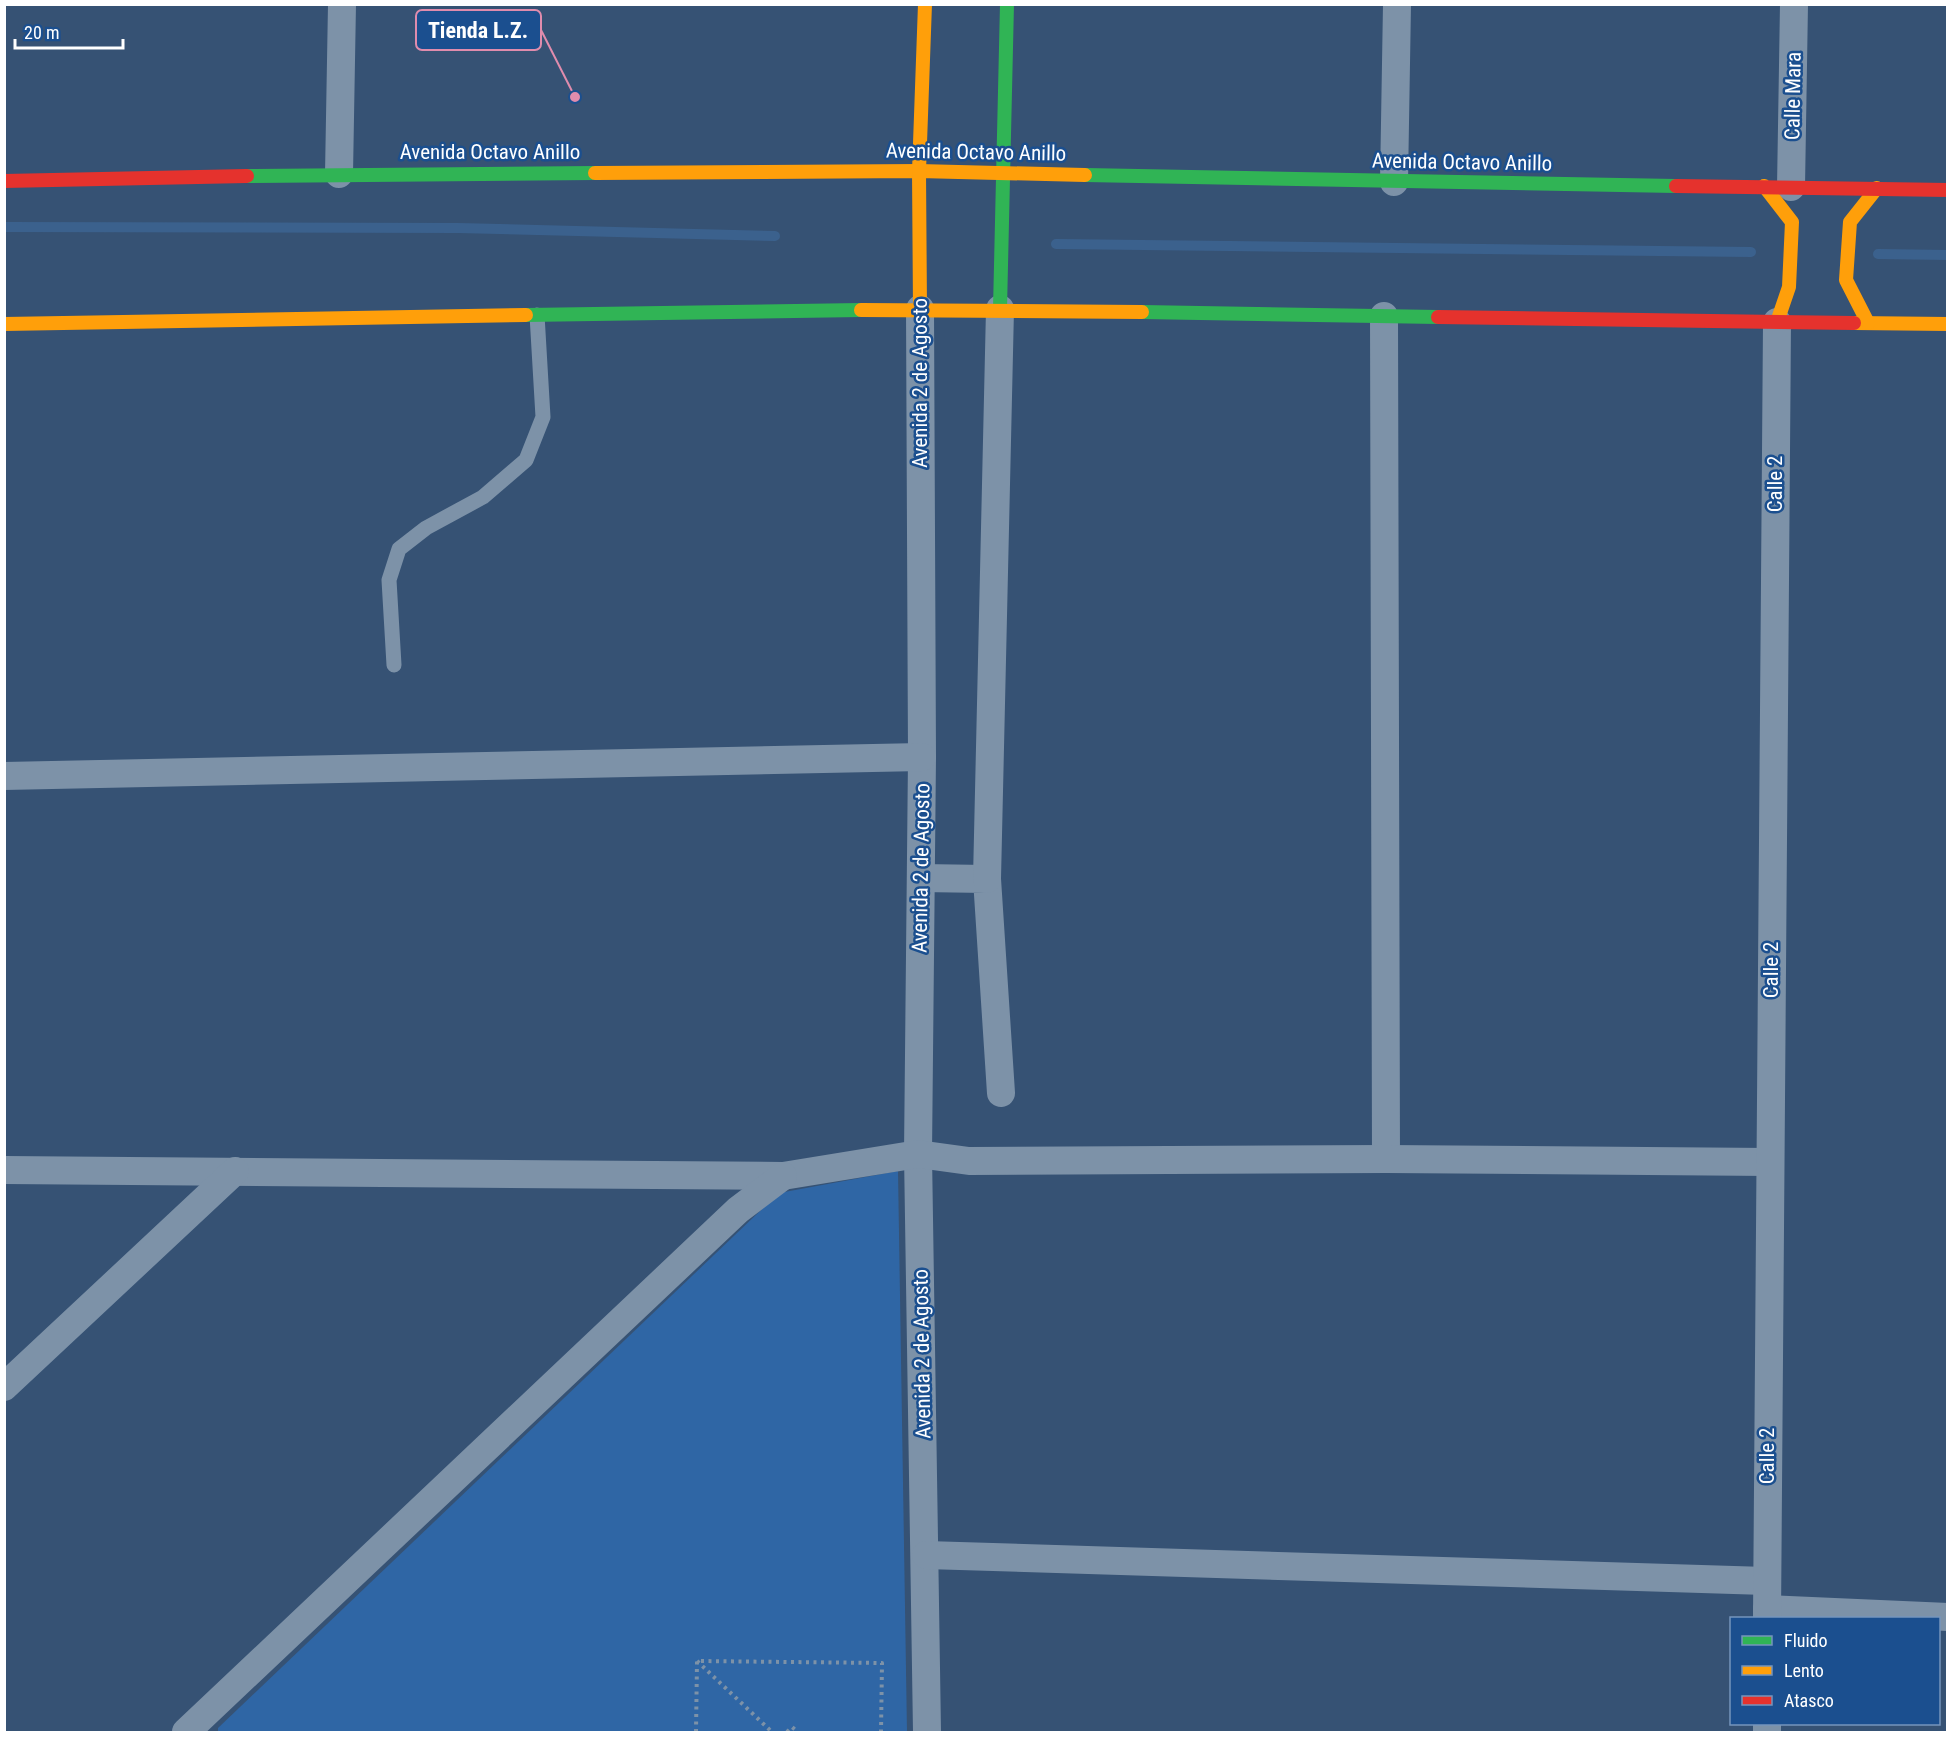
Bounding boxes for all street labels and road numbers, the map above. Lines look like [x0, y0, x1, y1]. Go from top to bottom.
street label: Calle Mara [1780, 52, 1806, 140]
street label: Avenida Octavo Anillo [886, 138, 1066, 166]
street label: Avenida Octavo Anillo [400, 140, 580, 164]
street label: Avenida Octavo Anillo [1372, 148, 1552, 176]
street label: Avenida 2 de Agosto [908, 298, 932, 468]
street label: Calle 2 [1763, 456, 1787, 512]
street label: Avenida 2 de Agosto [908, 783, 934, 953]
street label: Calle 2 [1759, 942, 1783, 998]
street label: Avenida 2 de Agosto [909, 1269, 935, 1439]
street label: Calle 2 [1755, 1428, 1779, 1484]

